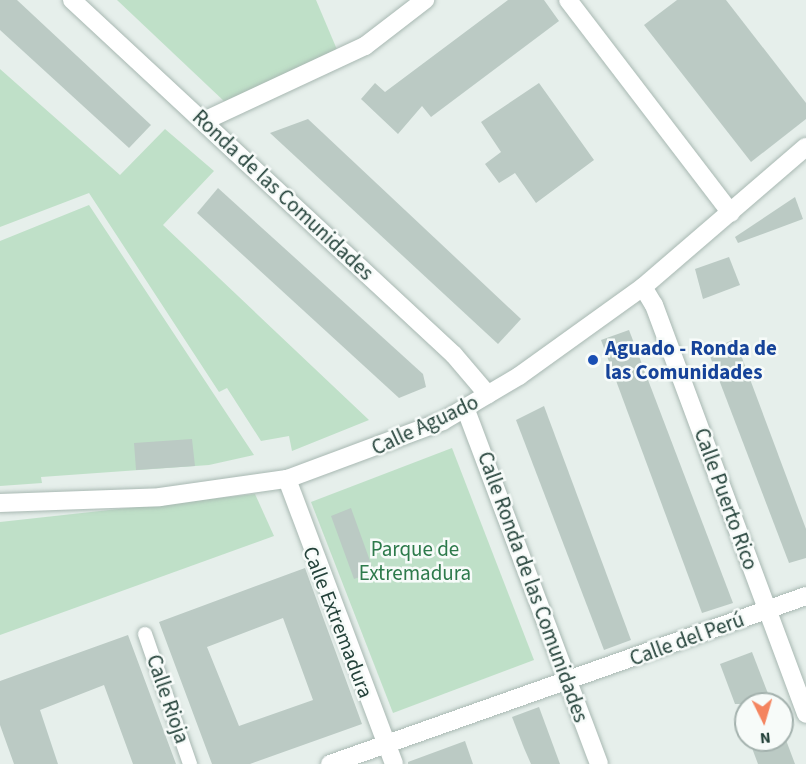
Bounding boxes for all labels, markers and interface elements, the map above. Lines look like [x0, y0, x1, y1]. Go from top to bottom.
street label: Ronda de las Comunidades [187, 105, 379, 285]
place label: Aguado - Ronda de las Comunidades [605, 335, 777, 385]
marker: Aguado - Ronda de las Comunidades [586, 353, 600, 367]
street label: Calle Aguado [368, 389, 482, 461]
street label: Calle Puerto Rico [689, 425, 763, 573]
street label: Calle Ronda de las Comunidades [472, 448, 594, 726]
park label: Parque de Extremadura [359, 536, 471, 586]
street label: Calle Extremadura [298, 543, 378, 701]
street label: Calle del Perú [626, 607, 748, 671]
street label: Calle Rioja [141, 651, 195, 747]
north arrow [734, 692, 794, 752]
text: N [759, 727, 772, 749]

